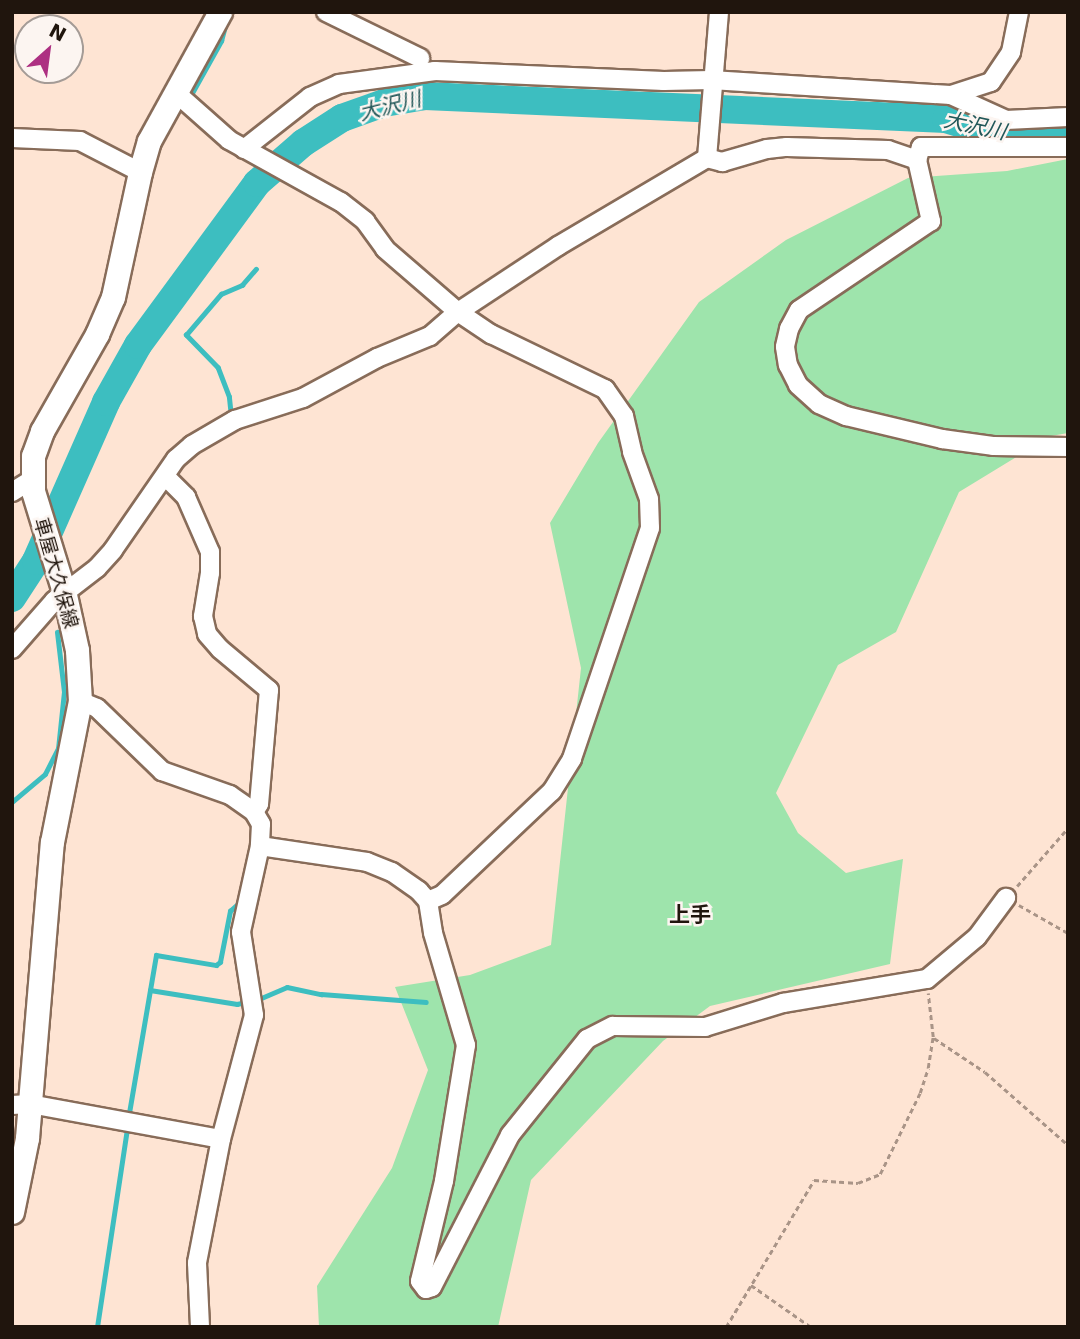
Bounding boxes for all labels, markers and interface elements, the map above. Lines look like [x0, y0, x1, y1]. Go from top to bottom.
north arrow [14, 14, 84, 84]
text: N [46, 19, 70, 46]
water label: 大沢川 [356, 86, 424, 126]
water label: 大沢川 [942, 107, 1008, 145]
street label: 車屋大久保線 [29, 515, 83, 631]
district label: 上手 [669, 902, 711, 928]

